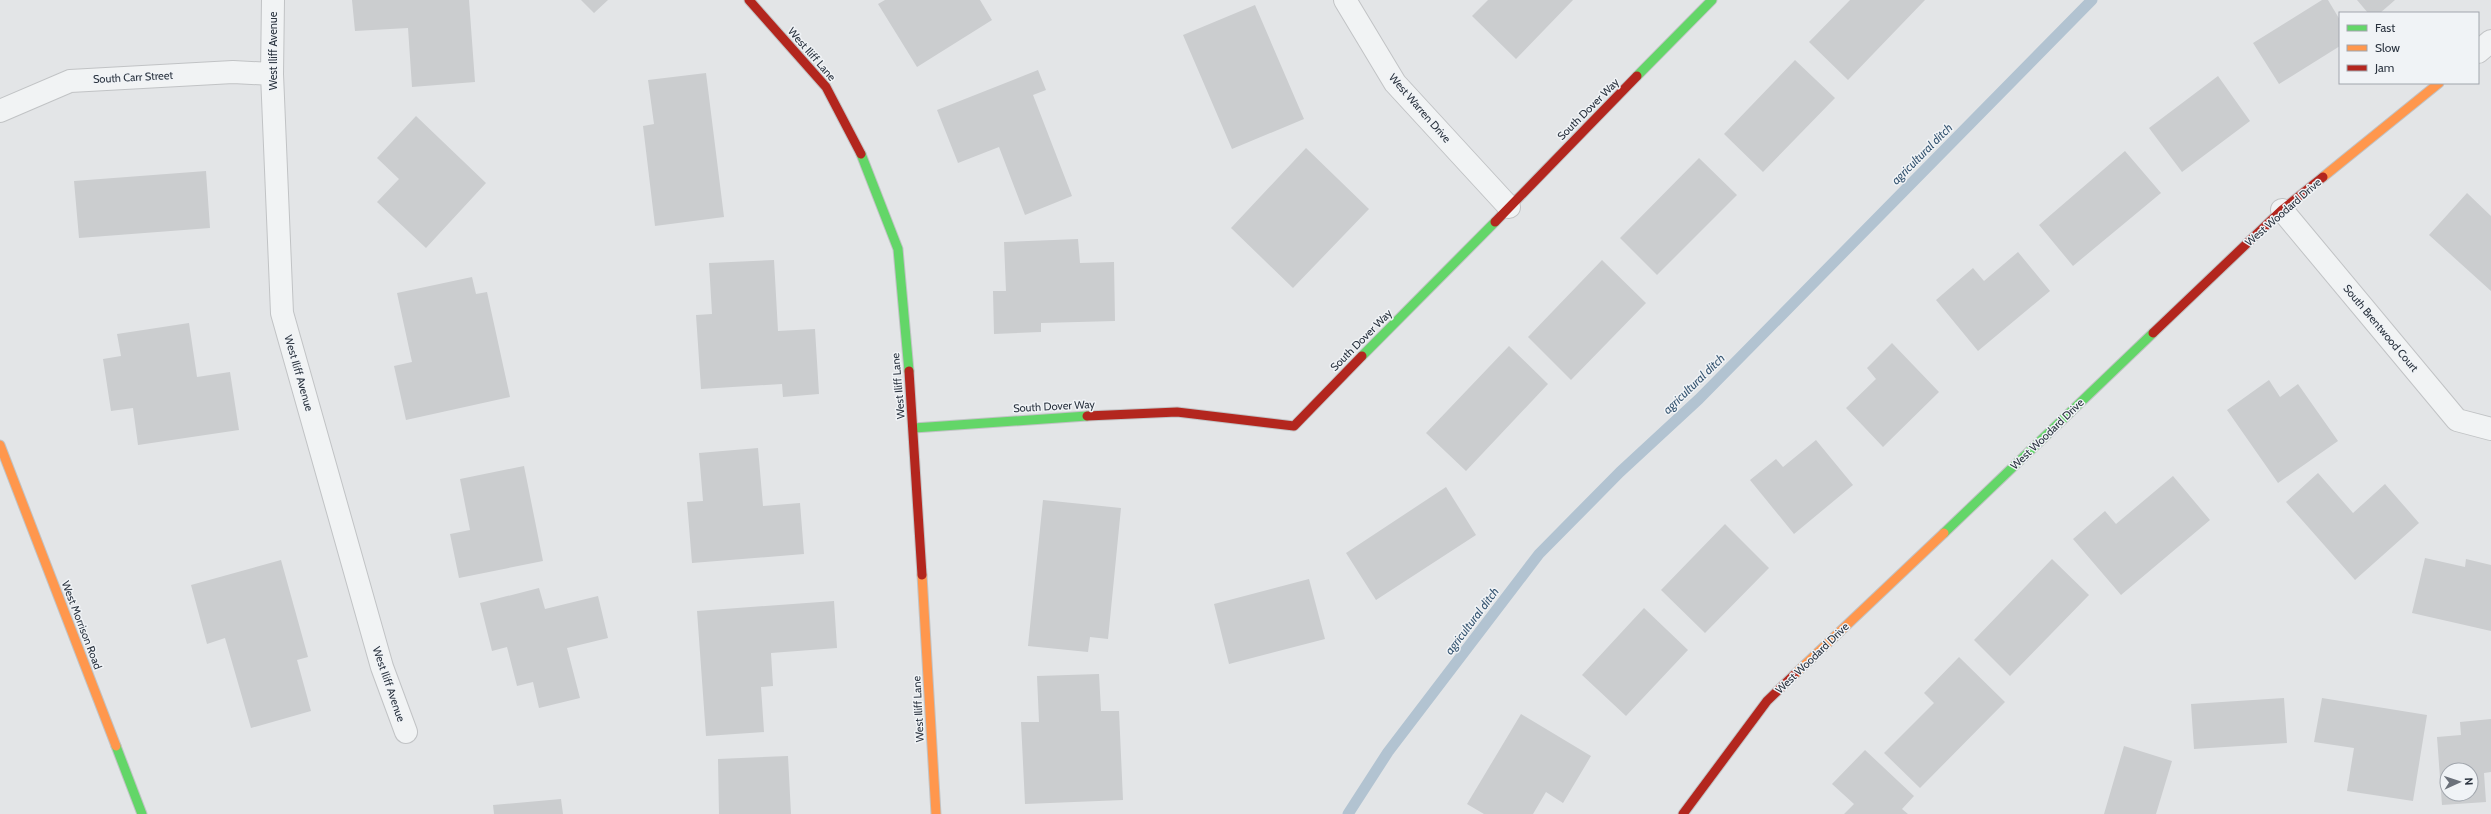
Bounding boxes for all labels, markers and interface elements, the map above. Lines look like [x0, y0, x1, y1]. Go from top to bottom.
street label: West Iliff Avenue [266, 11, 280, 90]
legend [2339, 12, 2479, 84]
text: Fast [2375, 20, 2395, 35]
street label: West Iliff Lane [785, 24, 839, 84]
text: Slow [2375, 40, 2400, 55]
text: Jam [2374, 60, 2394, 75]
street label: South Carr Street [93, 68, 174, 86]
street label: West Warren Drive [1386, 70, 1454, 146]
street label: South Dover Way [1554, 75, 1622, 143]
water label: agricultural ditch [1888, 120, 1955, 187]
street label: West Woodard Drive [2242, 175, 2324, 249]
street label: South Brentwood Court [2340, 281, 2422, 375]
street label: South Dover Way [1327, 306, 1395, 374]
street label: West Iliff Avenue [281, 333, 317, 413]
water label: agricultural ditch [1660, 350, 1728, 417]
street label: West Iliff Lane [888, 352, 908, 420]
street label: West Woodard Drive [2007, 395, 2087, 473]
street label: South Dover Way [1013, 397, 1096, 415]
street label: West Morrison Road [59, 579, 105, 671]
water label: agricultural ditch [1441, 584, 1502, 657]
street label: West Woodard Drive [1772, 619, 1852, 697]
street label: West Iliff Avenue [370, 645, 409, 724]
street label: West Iliff Lane [909, 675, 927, 742]
north arrow [2439, 762, 2479, 802]
text: N [2462, 777, 2476, 786]

